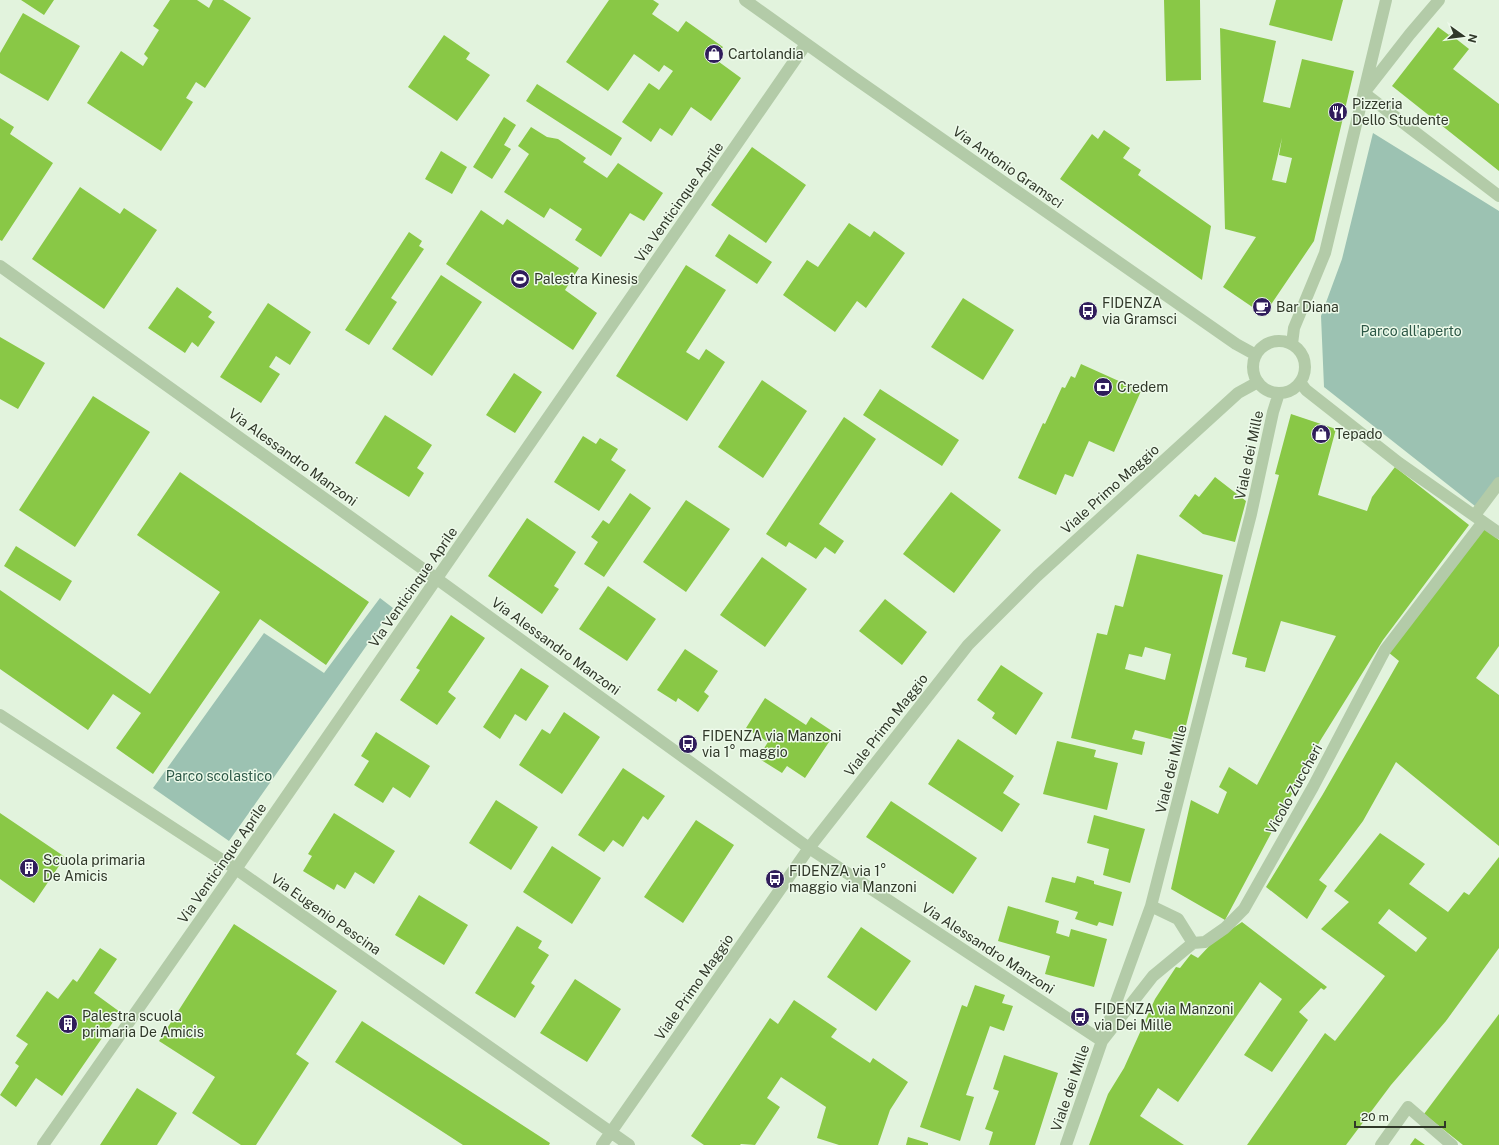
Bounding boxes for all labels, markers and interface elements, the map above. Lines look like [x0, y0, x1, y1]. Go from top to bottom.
north arrow [1443, 16, 1483, 56]
text: N [1466, 33, 1480, 44]
shop icon: Cartolandia [703, 43, 725, 65]
place label: Cartolandia [728, 46, 803, 62]
place label: Pizzeria Dello Studente [1352, 96, 1449, 128]
restaurant icon: Pizzeria Dello Studente [1327, 101, 1349, 123]
street label: Via Antonio Gramsci [950, 123, 1066, 211]
street label: Via Venticinque Aprile [631, 139, 727, 265]
sports icon: Palestra Kinesis [509, 268, 531, 290]
place label: Palestra Kinesis [534, 271, 638, 287]
place label: FIDENZA via Gramsci [1102, 295, 1177, 327]
cafe icon: Bar Diana [1251, 296, 1273, 318]
place label: Bar Diana [1276, 299, 1339, 315]
bus stop icon: FIDENZA via Gramsci [1077, 300, 1099, 322]
park label: Parco all'aperto [1360, 323, 1462, 339]
bank icon: Credem [1092, 376, 1114, 398]
place label: Credem [1117, 379, 1168, 395]
street label: Via Alessandro Manzoni [226, 405, 360, 509]
street label: Viale dei Mille [1232, 409, 1266, 501]
shop icon: Tepado [1310, 423, 1332, 445]
place label: Tepado [1335, 426, 1383, 442]
street label: Viale Primo Maggio [1058, 441, 1162, 537]
street label: Via Venticinque Aprile [365, 524, 461, 650]
street label: Via Alessandro Manzoni [489, 594, 623, 698]
street label: Viale Primo Maggio [841, 670, 931, 779]
street label: Viale dei Mille [1152, 723, 1190, 815]
place label: FIDENZA via Manzoni via 1° maggio [702, 728, 842, 760]
bus stop icon: FIDENZA via Manzoni via 1° maggio [677, 733, 699, 755]
street label: Vicolo Zuccheri [1263, 741, 1325, 837]
park label: Parco scolastico [166, 768, 272, 784]
street label: Via Venticinque Aprile [174, 800, 270, 926]
place label: Scuola primaria De Amicis [43, 852, 145, 884]
building icon: Scuola primaria De Amicis [18, 857, 40, 879]
place label: FIDENZA via 1° maggio via Manzoni [789, 863, 917, 895]
bus stop icon: FIDENZA via 1° maggio via Manzoni [764, 868, 786, 890]
street label: Via Eugenio Pescina [268, 870, 384, 958]
street label: Via Alessandro Manzoni [919, 899, 1057, 997]
street label: Viale Primo Maggio [651, 931, 737, 1043]
place label: FIDENZA via Manzoni via Dei Mille [1094, 1001, 1234, 1033]
bus stop icon: FIDENZA via Manzoni via Dei Mille [1069, 1006, 1091, 1028]
place label: Palestra scuola primaria De Amicis [82, 1008, 204, 1040]
building icon: Palestra scuola primaria De Amicis [57, 1013, 79, 1035]
street label: Viale dei Mille [1048, 1043, 1092, 1133]
scale bar [1355, 1103, 1445, 1129]
text: 20 m [1361, 1110, 1389, 1124]

